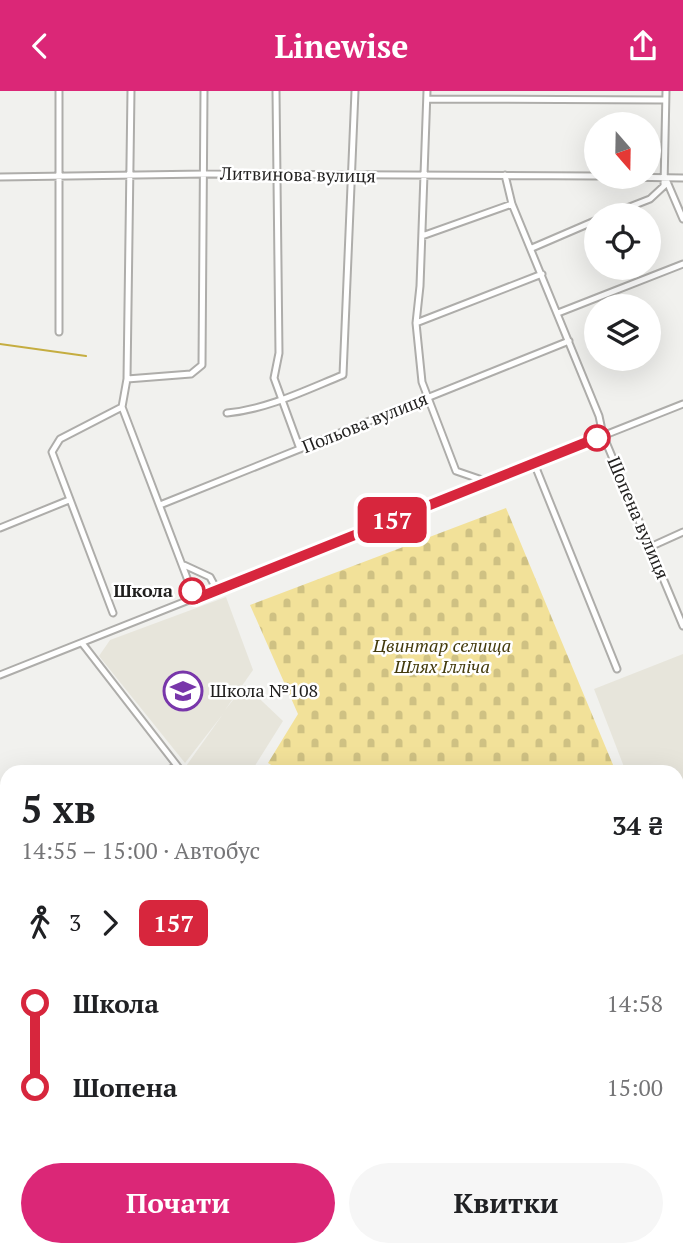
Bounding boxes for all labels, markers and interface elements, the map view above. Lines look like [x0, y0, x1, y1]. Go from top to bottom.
text: Linewise [274, 25, 409, 67]
icon: back [21, 27, 59, 65]
icon: share [624, 27, 662, 65]
north arrow [584, 112, 662, 189]
map controls [584, 112, 661, 371]
street label: Литвинова вулиця [219, 161, 376, 187]
button: locate [584, 203, 661, 280]
button: layers [584, 294, 661, 371]
street label: Польова вулиця [298, 386, 431, 458]
unlabelled marker [584, 425, 610, 451]
street label: Шопена вулиця [602, 453, 676, 582]
line badge: 157 [352, 497, 432, 543]
text: 157 [372, 504, 412, 536]
place label: Школа [114, 578, 173, 602]
marker: Школа [179, 578, 205, 604]
park label: Цвинтар селища Шлях Ілліча [372, 633, 511, 678]
school or university icon: Школа №108 [162, 670, 204, 712]
place label: Школа №108 [210, 678, 318, 702]
text: 5 хв [21, 784, 96, 834]
text: 34 ₴ [612, 808, 663, 842]
text: 14:55 – 15:00 · Автобус [21, 835, 260, 866]
icon: walk [21, 904, 59, 942]
icon: forward [91, 904, 129, 942]
text: 3 [69, 907, 81, 938]
text: 157 [153, 907, 194, 939]
text: Школа [73, 986, 159, 1020]
text: 14:58 [606, 988, 663, 1019]
text: Шопена [73, 1070, 177, 1104]
text: 15:00 [606, 1072, 663, 1103]
button: Почати [21, 1163, 335, 1243]
button: Квитки [349, 1163, 663, 1243]

